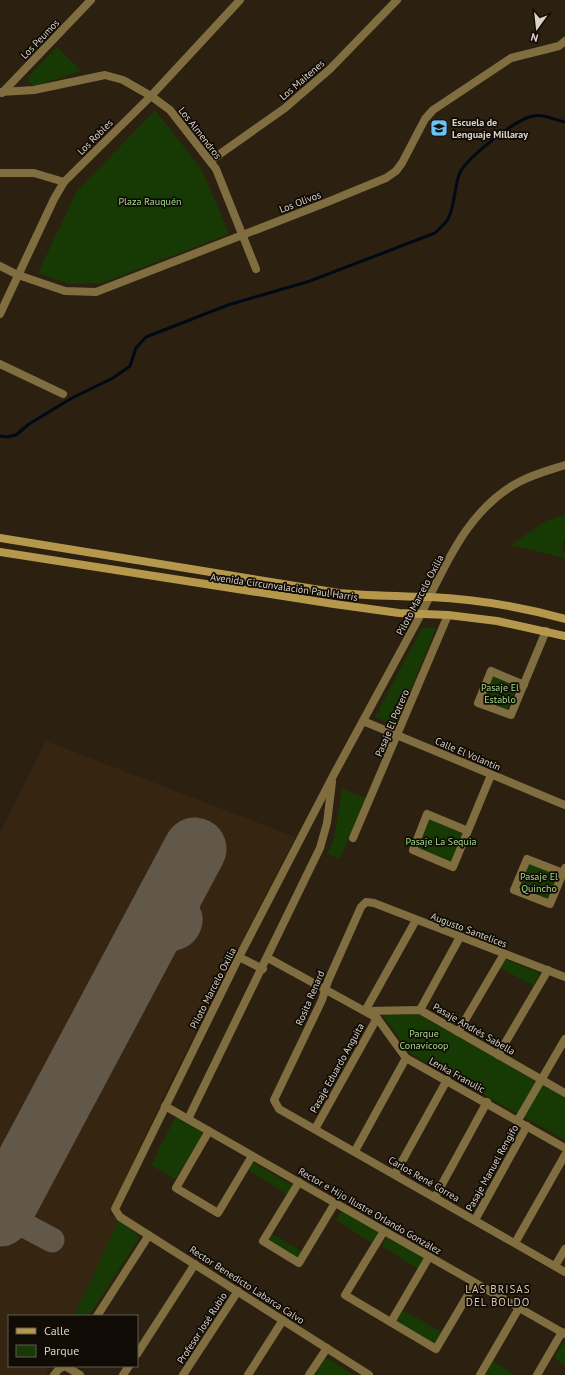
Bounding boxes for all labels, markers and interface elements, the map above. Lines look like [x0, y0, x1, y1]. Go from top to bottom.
north arrow [517, 8, 557, 48]
street label: Los Peumos [18, 16, 62, 62]
text: N [529, 30, 540, 45]
street label: Los Maitenes [277, 57, 327, 103]
street label: Los Almendros [176, 104, 224, 162]
street label: Los Robles [74, 116, 116, 158]
place label: Escuela de Lenguaje Millaray [452, 116, 528, 141]
school or university icon: Escuela de Lenguaje Millaray [429, 118, 449, 138]
street label: Los Olivos [277, 188, 323, 216]
park label: Plaza Rauquén [118, 195, 182, 208]
street label: Piloto Marcelo Oxilia [393, 552, 447, 638]
street label: Avenida Circunvalación Paul Harris [210, 570, 358, 604]
park label: Pasaje El Establo [481, 681, 519, 706]
street label: Pasaje El Potrero [372, 687, 412, 759]
street label: Calle El Volantín [433, 734, 503, 774]
park label: Pasaje La Sequia [405, 835, 477, 848]
park label: Pasaje El Quincho [520, 870, 558, 895]
street label: Augusto Santelices [429, 909, 509, 951]
street label: Piloto Marcelo Oxilia [187, 945, 239, 1031]
street label: Rosita Renard [293, 969, 327, 1027]
street label: Pasaje Andrés Sabella [430, 1000, 518, 1058]
street label: Pasaje Eduardo Anguita [307, 1021, 367, 1115]
park label: Parque Conavicoop [399, 1027, 449, 1052]
street label: Lenka Franulic [427, 1054, 488, 1096]
street label: Pasaje Manuel Rengifo [463, 1123, 521, 1213]
street label: Carlos René Correa [386, 1153, 462, 1205]
street label: Rector e Hijo Ilustre Orlando González [296, 1165, 444, 1257]
street label: Rector Benedicto Labarca Calvo [187, 1243, 307, 1327]
district label: LAS BRISAS DEL BOLDO [465, 1282, 531, 1309]
street label: Profesor José Rubio [174, 1290, 230, 1366]
legend [8, 1315, 138, 1367]
text: Calle [44, 1323, 70, 1338]
text: Parque [44, 1343, 79, 1358]

